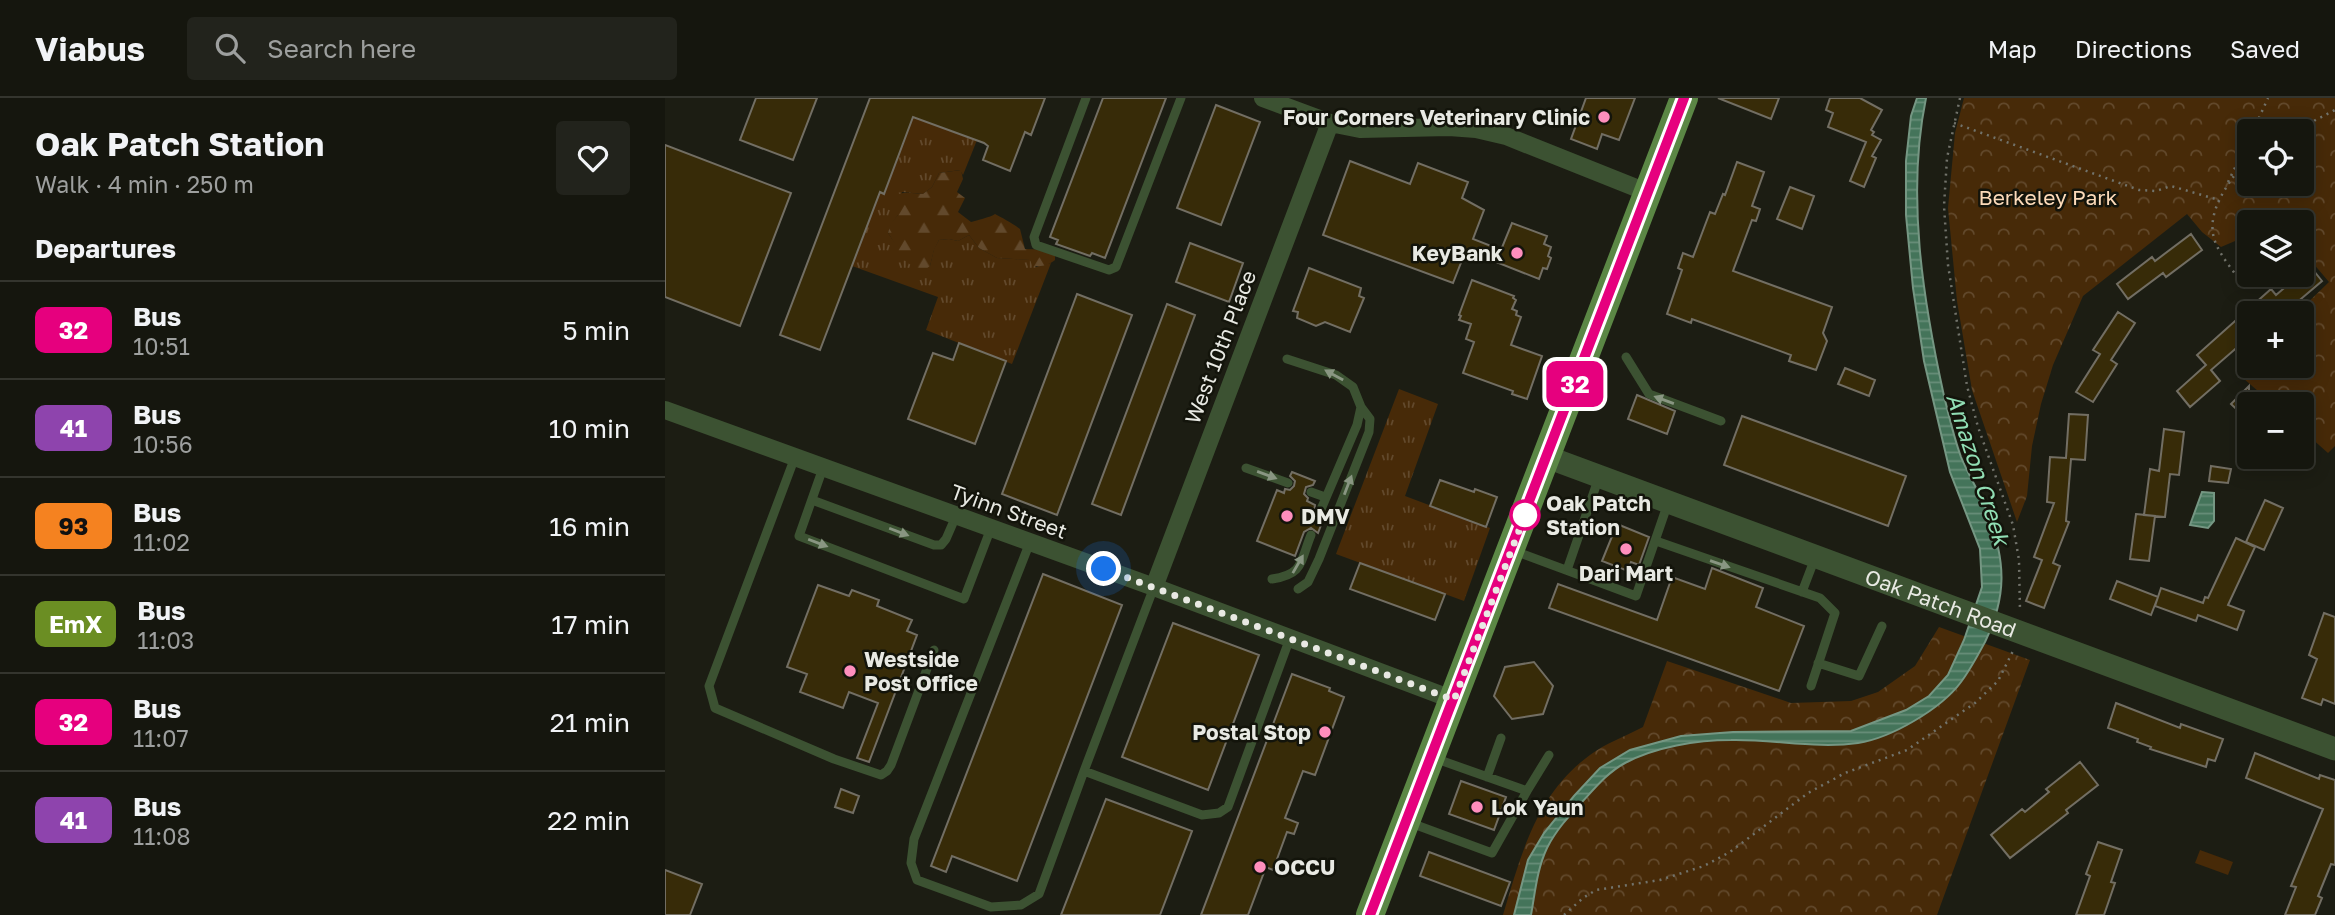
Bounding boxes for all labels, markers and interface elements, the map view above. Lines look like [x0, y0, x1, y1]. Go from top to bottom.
search box [187, 17, 677, 80]
text: Viabus [35, 29, 145, 68]
icon: search [211, 29, 249, 67]
text: Search here [267, 33, 416, 64]
text: Map [1988, 34, 2037, 63]
text: Directions [2075, 34, 2192, 63]
text: Saved [2230, 34, 2300, 63]
place label: Four Corners Veterinary Clinic [1283, 104, 1590, 130]
marker: Four Corners Veterinary Clinic [1596, 109, 1612, 125]
map controls [2237, 119, 2314, 469]
button: locate [2237, 119, 2314, 196]
button: heart [556, 121, 630, 195]
text: Oak Patch Station [35, 124, 324, 163]
text: Walk · 4 min · 250 m [35, 170, 254, 198]
park label: Berkeley Park [1979, 184, 2118, 210]
button: layers [2237, 210, 2314, 287]
text: Departures [35, 233, 176, 264]
place label: KeyBank [1412, 240, 1503, 266]
marker: KeyBank [1509, 245, 1525, 261]
street label: West 10th Place [1179, 267, 1261, 427]
text: Bus [133, 301, 181, 332]
button: + [2237, 301, 2314, 378]
text: 32 [59, 315, 88, 344]
text: 5 min [562, 315, 630, 346]
text: 10:51 [133, 332, 190, 360]
line badge: 32 [1543, 361, 1607, 407]
one-way arrow [1324, 369, 1344, 381]
text: 32 [1560, 369, 1590, 398]
water label: Amazon Creek [1941, 389, 2017, 550]
button: − [2237, 392, 2314, 469]
one-way arrow [1654, 394, 1675, 405]
text: Bus [133, 399, 181, 430]
text: 41 [60, 413, 87, 442]
text: 10 min [549, 413, 630, 444]
text: 10:56 [133, 430, 193, 458]
one-way arrow [1256, 470, 1277, 481]
one-way arrow [1342, 474, 1353, 495]
street label: Tyinn Street [947, 478, 1071, 544]
place label: Oak Patch Station [1546, 490, 1651, 540]
text: Bus [133, 497, 181, 528]
marker: Oak Patch Station [1510, 500, 1540, 530]
place label: DMV [1301, 503, 1350, 529]
marker: DMV [1279, 508, 1295, 524]
text: 93 [59, 511, 88, 540]
text: 16 min [549, 511, 630, 542]
one-way arrow [888, 527, 909, 538]
text: 11:02 [133, 528, 190, 556]
one-way arrow [807, 538, 828, 549]
marker: Dari Mart [1618, 541, 1634, 557]
your location [1086, 551, 1121, 586]
one-way arrow [1291, 554, 1304, 574]
one-way arrow [1710, 559, 1731, 570]
place label: Dari Mart [1579, 560, 1673, 586]
street label: Oak Patch Road [1862, 563, 2020, 643]
text: Bus [137, 595, 186, 626]
text: EmX [49, 609, 102, 638]
text: 17 min [551, 609, 630, 640]
text: 11:03 [137, 626, 194, 654]
place label: Westside Post Office [864, 646, 978, 696]
marker: Westside Post Office [842, 663, 858, 679]
text: Bus [133, 693, 181, 724]
text: 32 [59, 707, 88, 736]
text: 21 min [550, 707, 630, 738]
place label: Postal Stop [1192, 719, 1311, 745]
text: 11:07 [133, 724, 189, 752]
marker: Postal Stop [1317, 724, 1333, 740]
text: Bus [133, 791, 181, 822]
place label: Lok Yaun [1491, 794, 1583, 820]
marker: Lok Yaun [1469, 799, 1485, 815]
text: 41 [60, 805, 87, 834]
text: 22 min [547, 805, 630, 836]
text: 11:08 [133, 822, 191, 850]
place label: OCCU [1274, 854, 1335, 880]
marker: OCCU [1252, 859, 1268, 875]

